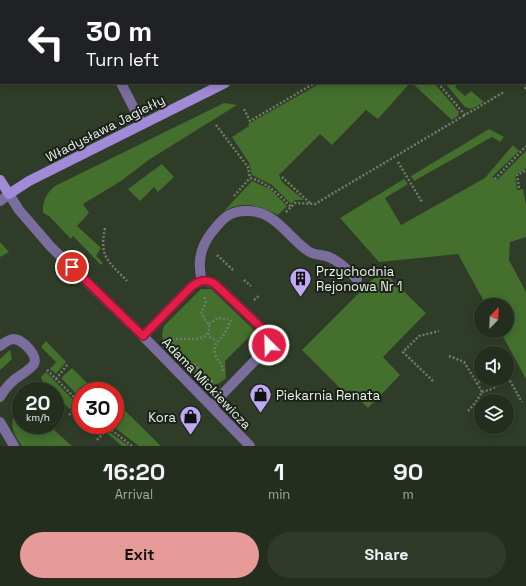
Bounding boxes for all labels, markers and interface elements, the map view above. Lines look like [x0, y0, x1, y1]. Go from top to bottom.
text: 30 m [86, 13, 152, 49]
icon: left [20, 16, 72, 68]
text: Turn left [86, 48, 159, 71]
street label: Władysława Jagiełły [43, 91, 168, 166]
pin [55, 250, 89, 284]
icon: arrive [61, 256, 83, 278]
place label: Przychodnia Rejonowa Nr 1 [316, 263, 402, 295]
building icon: Przychodnia Rejonowa Nr 1 [288, 265, 314, 298]
north arrow [474, 298, 514, 338]
map controls [474, 298, 514, 434]
position arrow [248, 324, 290, 366]
street label: Adama Mickiewicza [158, 334, 255, 433]
button: sound [474, 346, 514, 386]
speed limit sign: 30 [72, 382, 124, 434]
shop icon: Piekarnia Renata [248, 382, 274, 415]
place label: Piekarnia Renata [276, 387, 381, 404]
text: 20 [26, 390, 50, 416]
button: layers [474, 394, 514, 434]
shop icon: Kora [178, 404, 204, 437]
place label: Kora [148, 409, 177, 426]
text: km/h [26, 411, 50, 424]
text: 16:20 [103, 456, 165, 487]
text: 1 [274, 456, 285, 487]
text: 90 [393, 456, 423, 487]
text: Arrival [115, 486, 153, 503]
text: min [268, 486, 290, 503]
text: m [403, 486, 414, 503]
button: Exit [20, 532, 259, 578]
button: Share [267, 532, 506, 578]

